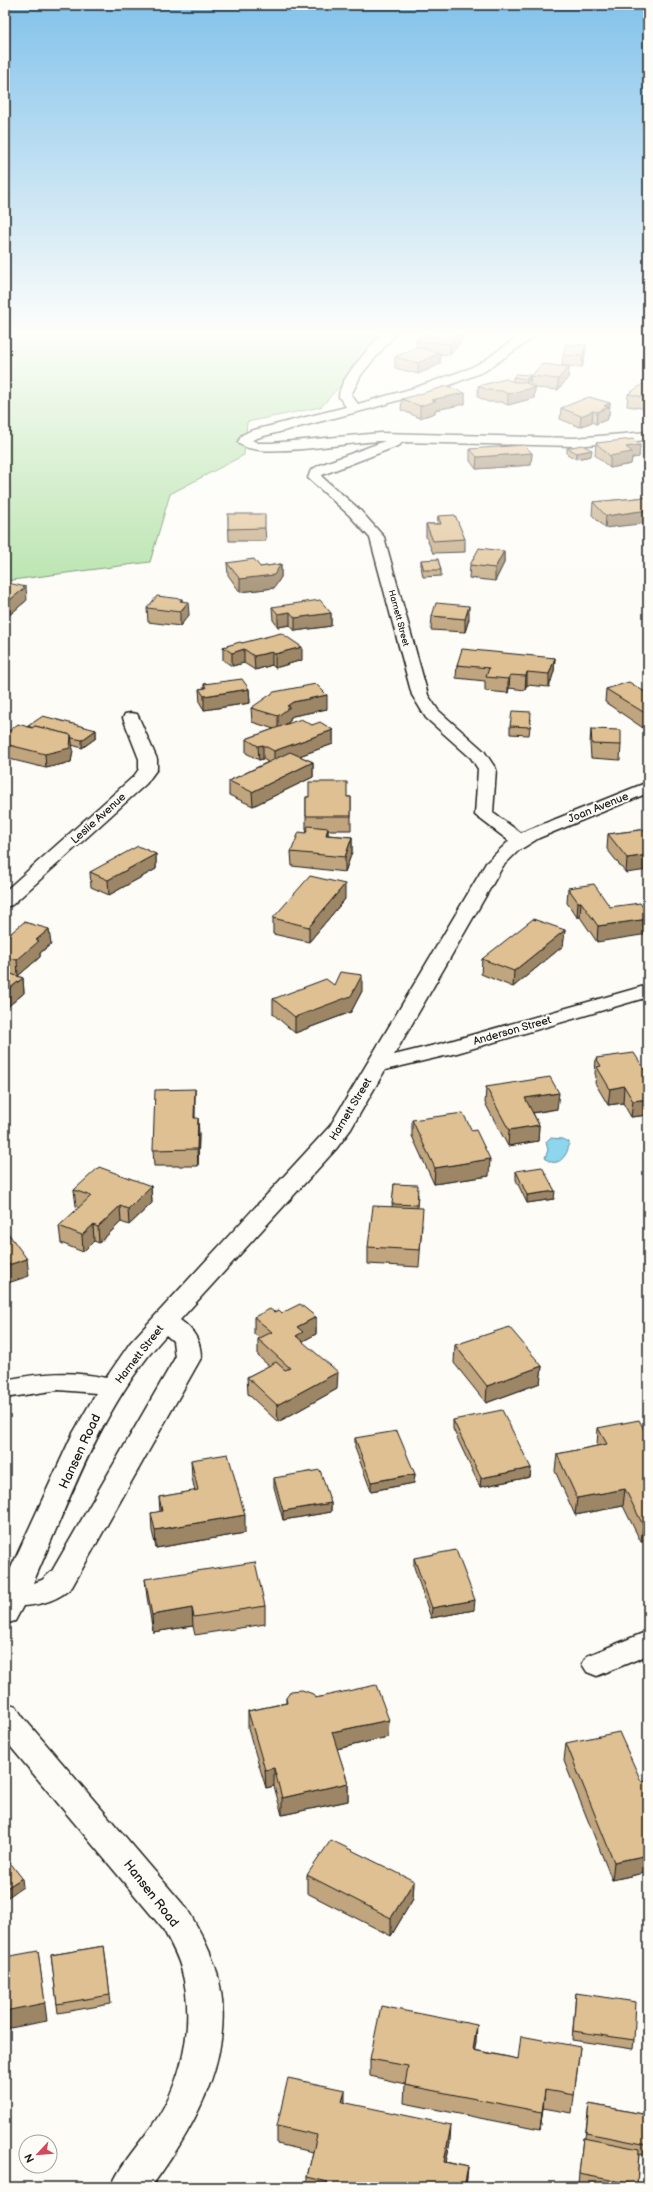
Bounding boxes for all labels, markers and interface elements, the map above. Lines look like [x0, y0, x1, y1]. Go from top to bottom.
street label: Harnett Street [386, 589, 411, 648]
street label: Joan Avenue [566, 789, 631, 825]
street label: Leslie Avenue [68, 790, 129, 846]
street label: Anderson Street [472, 1013, 553, 1048]
street label: Harnett Street [327, 1075, 375, 1143]
street label: Harnett Street [113, 1322, 167, 1386]
street label: Hansen Road [56, 1412, 104, 1491]
street label: Hansen Road [120, 1857, 182, 1930]
north arrow [18, 2134, 58, 2174]
text: N [22, 2152, 37, 2165]

